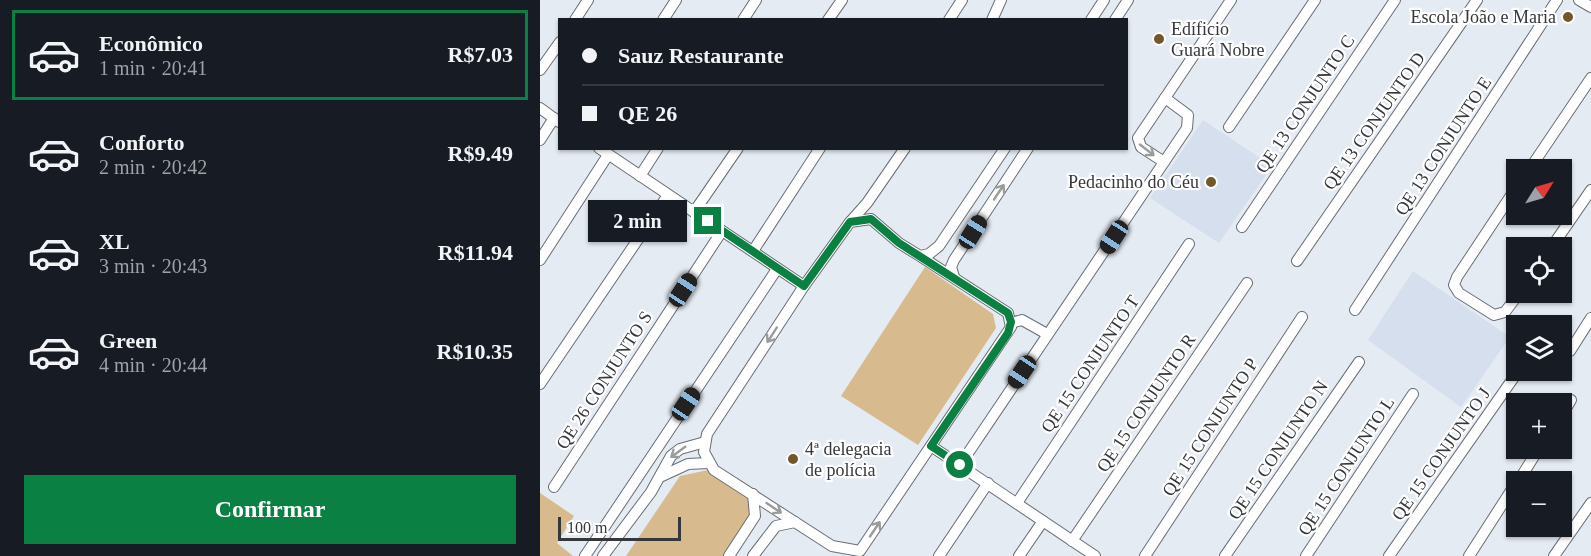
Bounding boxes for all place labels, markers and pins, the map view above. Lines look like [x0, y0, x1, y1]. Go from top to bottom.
place label: Escola João e Maria [1411, 7, 1556, 27]
marker: Escola João e Maria [1561, 10, 1575, 24]
place label: Edíficio Guará Nobre [1171, 19, 1264, 60]
marker: Edíficio Guará Nobre [1152, 32, 1166, 46]
place label: Pedacinho do Céu [1068, 172, 1199, 192]
marker: Pedacinho do Céu [1204, 175, 1218, 189]
place label: 4ª delegacia de polícia [805, 439, 891, 480]
marker: 4ª delegacia de polícia [786, 452, 800, 466]

